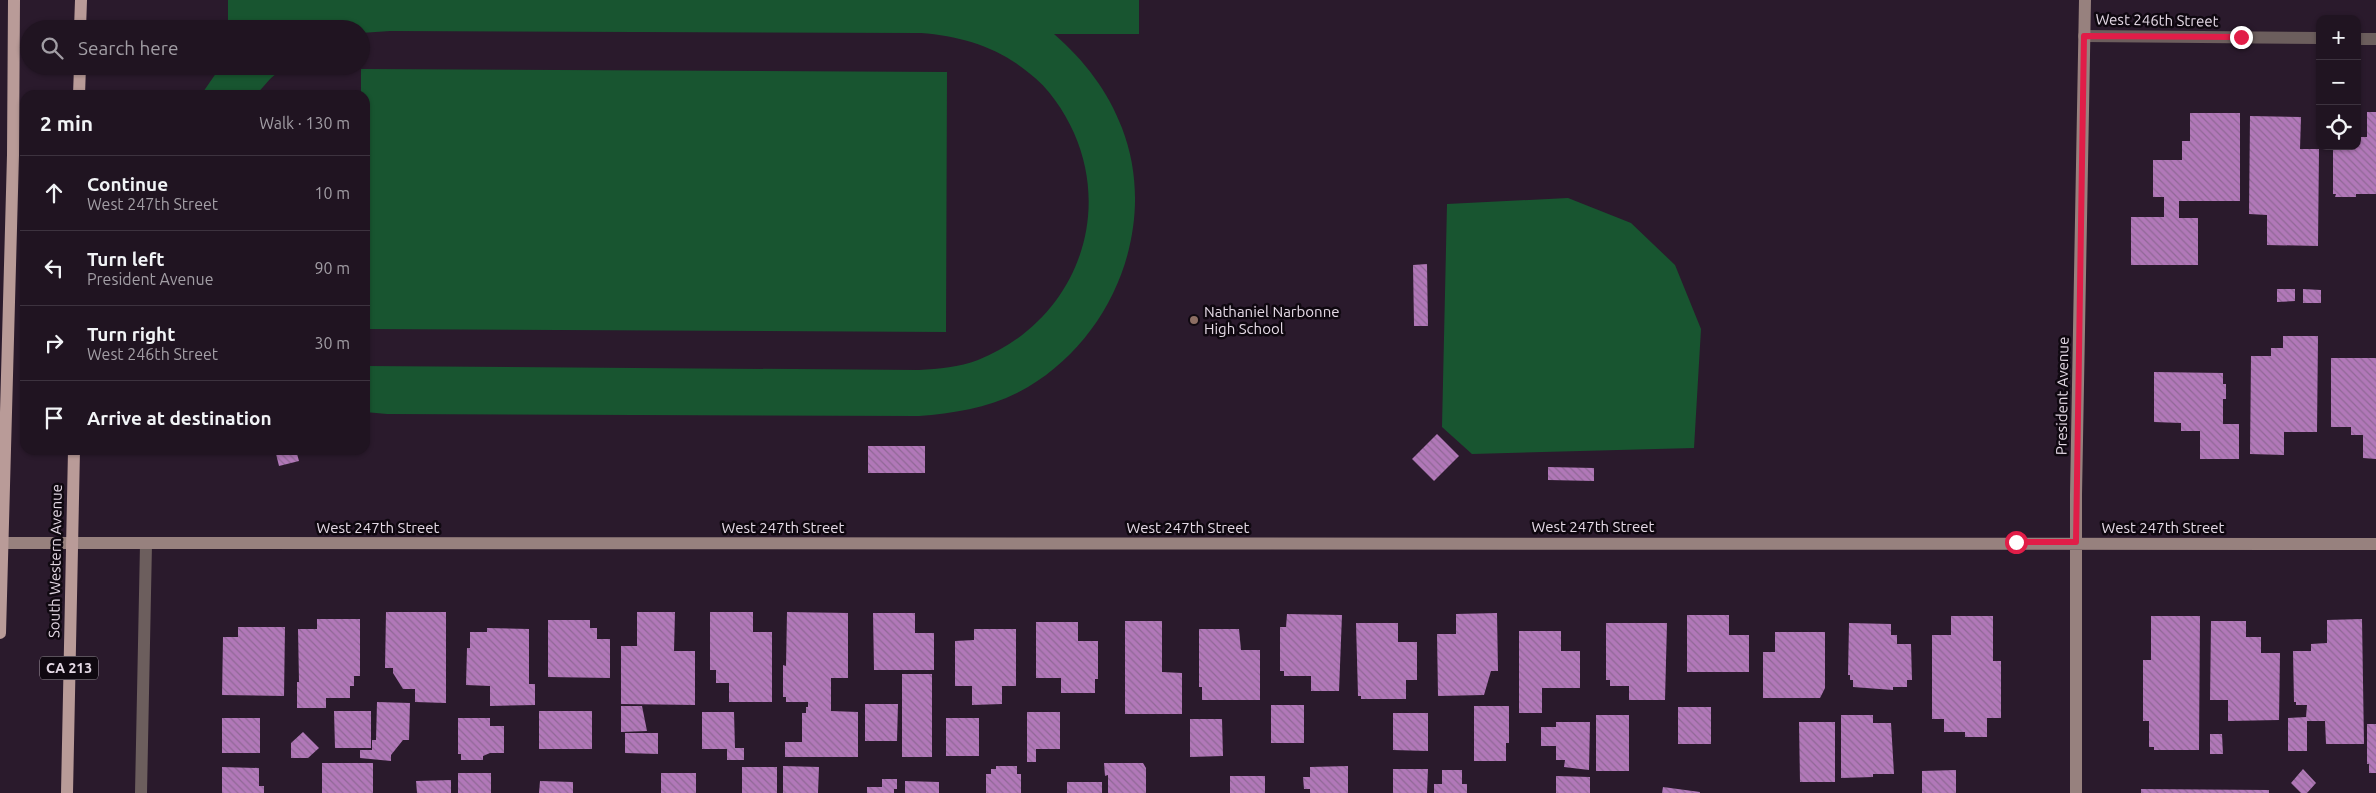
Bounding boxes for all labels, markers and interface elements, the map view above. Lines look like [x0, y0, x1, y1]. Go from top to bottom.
street label: West 246th Street [2095, 10, 2219, 30]
map controls [2316, 15, 2361, 150]
button: + [2316, 15, 2361, 60]
search box [20, 20, 370, 75]
route end [2230, 26, 2253, 49]
icon: search [38, 34, 66, 62]
text: Search here [78, 37, 178, 59]
button: − [2316, 60, 2361, 105]
button: locate [2316, 105, 2361, 150]
text: 2 min [40, 111, 93, 135]
text: Walk · 130 m [259, 114, 350, 132]
text: Continue [87, 173, 168, 195]
icon: ahead [40, 179, 68, 207]
text: 10 m [314, 184, 350, 202]
text: West 247th Street [87, 195, 218, 213]
text: Turn left [87, 248, 165, 270]
icon: left [40, 254, 68, 282]
text: 90 m [314, 259, 350, 277]
text: President Avenue [87, 270, 213, 288]
place label: Nathaniel Narbonne High School [1204, 303, 1340, 337]
marker: Nathaniel Narbonne High School [1188, 314, 1200, 326]
text: Turn right [87, 323, 175, 345]
icon: right [40, 329, 68, 357]
text: 30 m [314, 334, 350, 352]
street label: President Avenue [2052, 337, 2072, 455]
text: West 246th Street [87, 345, 218, 363]
icon: arrive [40, 404, 68, 432]
text: Arrive at destination [87, 407, 272, 429]
street label: South Western Avenue [45, 484, 65, 638]
street label: West 247th Street [1532, 518, 1655, 535]
street label: West 247th Street [317, 519, 440, 536]
street label: West 247th Street [722, 519, 845, 536]
street label: West 247th Street [1127, 519, 1250, 536]
street label: West 247th Street [2102, 519, 2225, 536]
route start [2005, 531, 2028, 554]
road number: CA 213 [40, 656, 98, 680]

